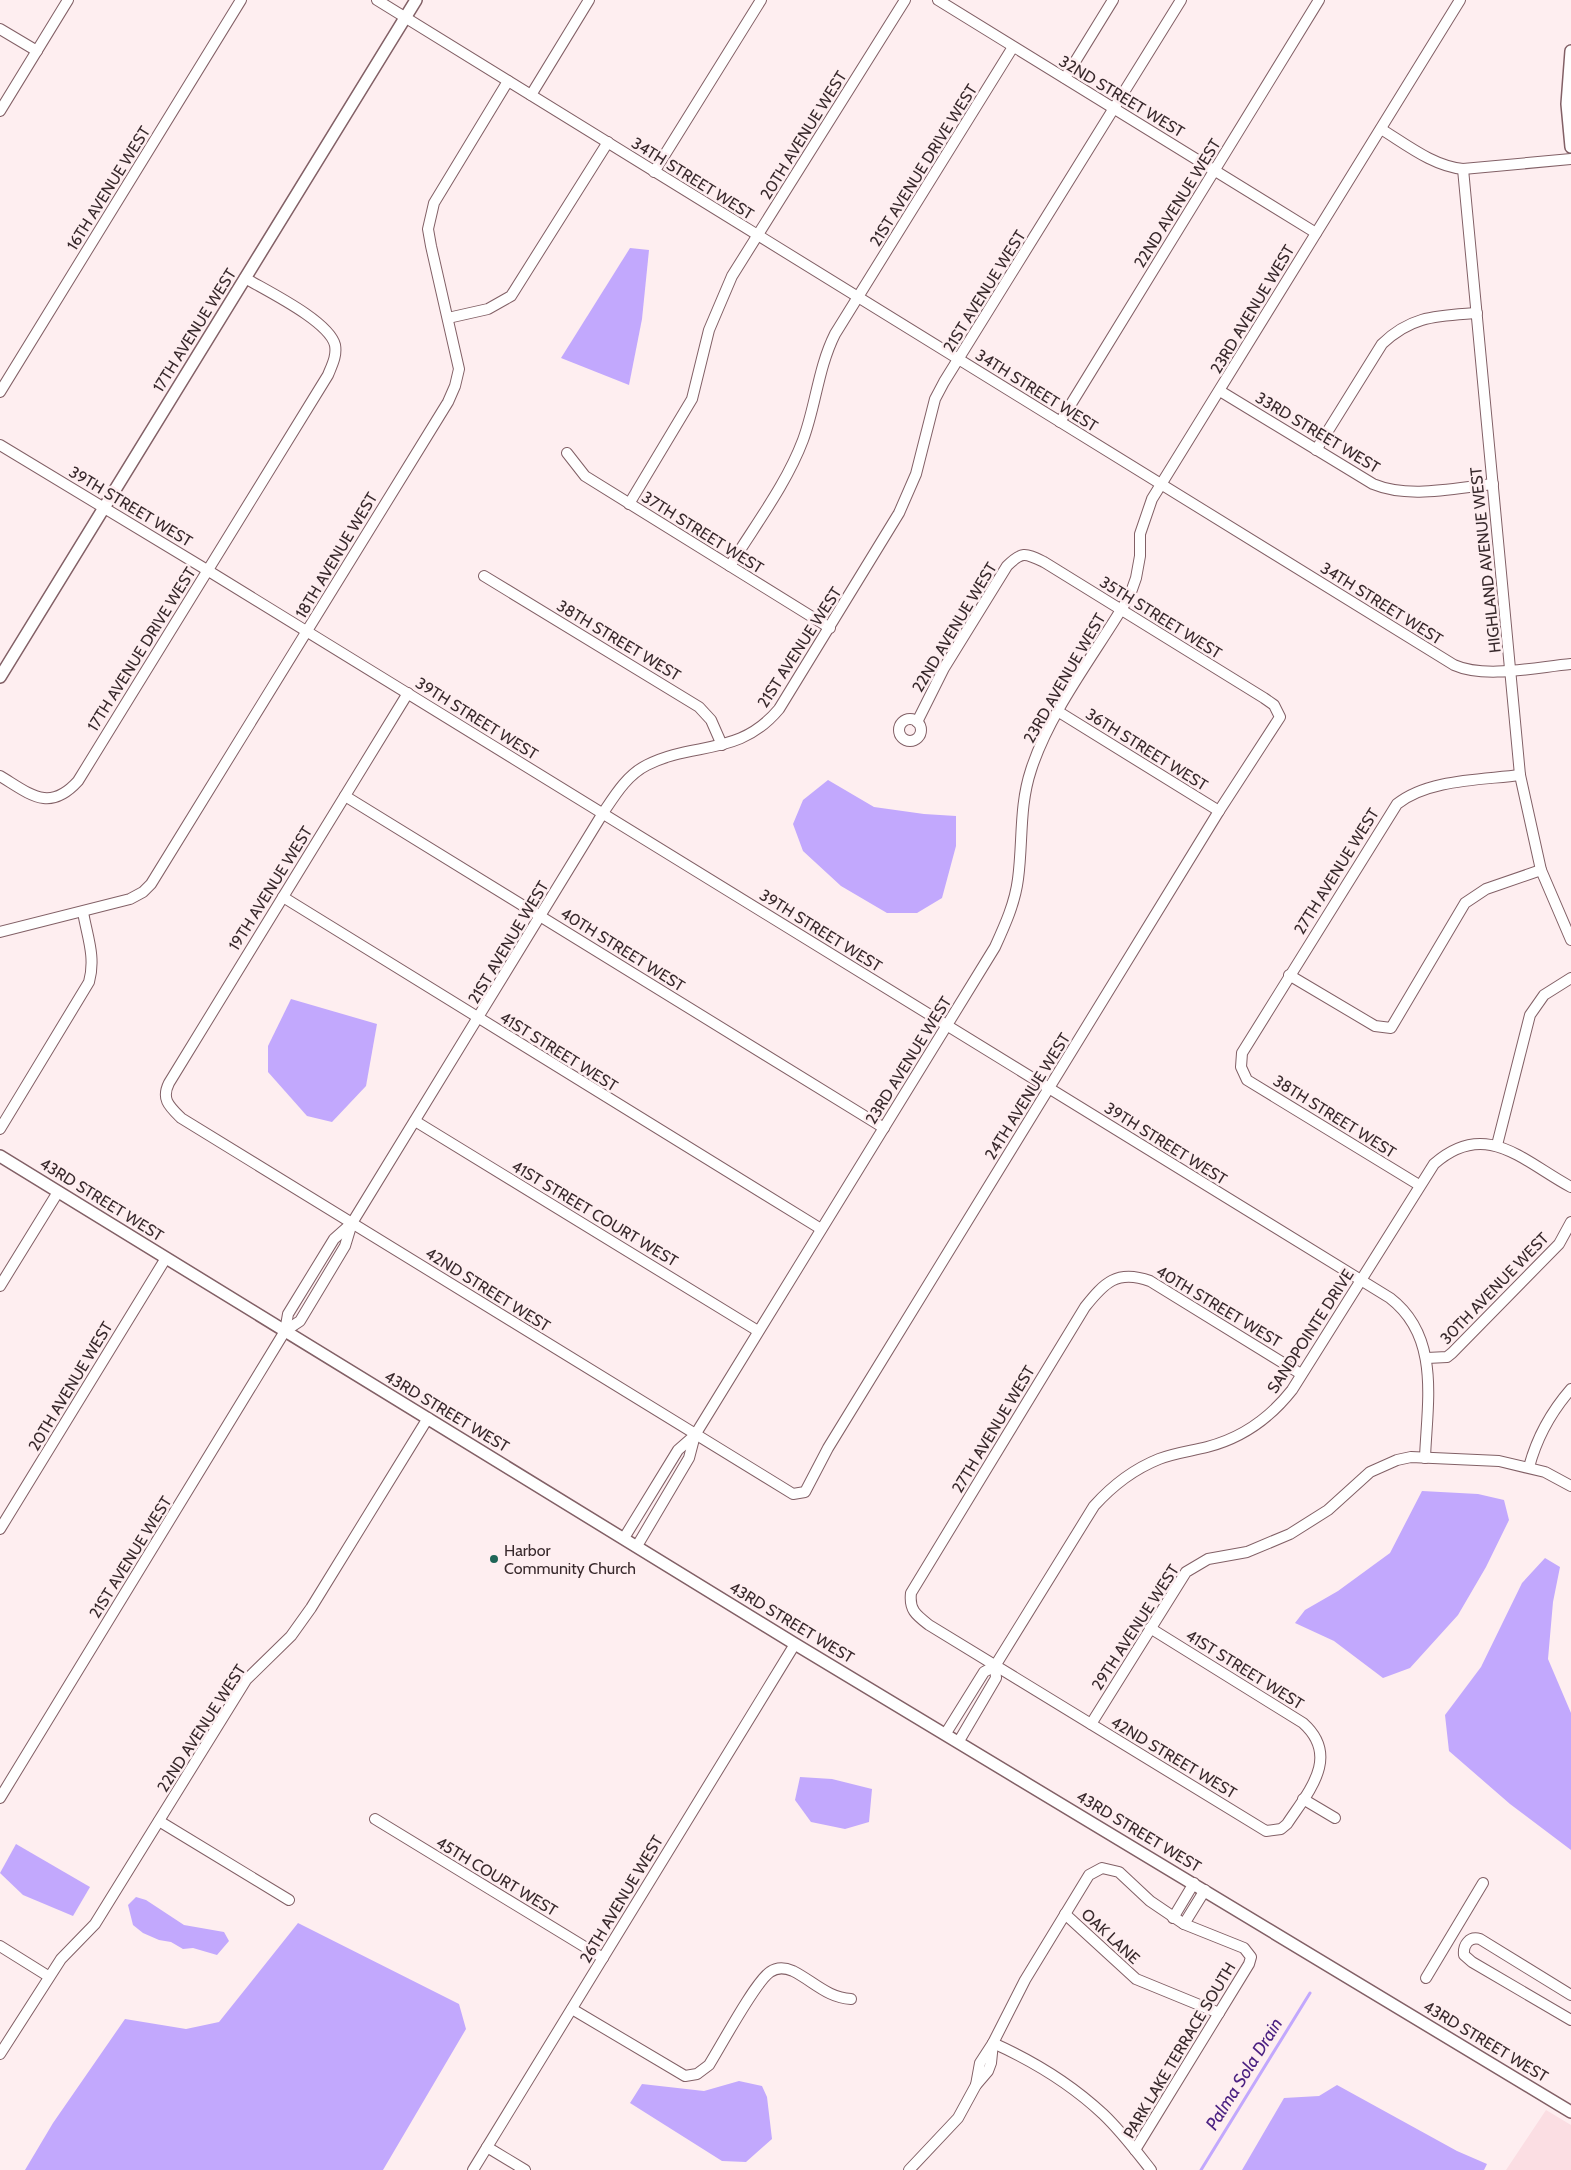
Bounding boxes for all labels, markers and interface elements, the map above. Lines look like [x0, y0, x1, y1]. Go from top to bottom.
street label: 32ND STREET WEST [1056, 52, 1188, 142]
street label: 20TH AVENUE WEST [756, 67, 851, 203]
street label: 21ST AVENUE DRIVE WEST [866, 80, 981, 250]
street label: 16TH AVENUE WEST [63, 123, 154, 254]
street label: 34TH STREET WEST [628, 133, 758, 224]
street label: 22ND AVENUE WEST [1130, 135, 1225, 271]
street label: 21ST AVENUE WEST [939, 226, 1030, 356]
street label: 23RD AVENUE WEST [1206, 241, 1299, 377]
street label: 17TH AVENUE WEST [149, 265, 240, 395]
street label: 34TH STREET WEST [972, 345, 1102, 436]
street label: 33RD STREET WEST [1252, 388, 1384, 477]
street label: 39TH STREET WEST [66, 462, 196, 551]
street label: HIGHLAND AVENUE WEST [1466, 466, 1505, 654]
street label: 37TH STREET WEST [638, 487, 767, 578]
street label: 18TH AVENUE WEST [291, 489, 382, 621]
street label: 22ND AVENUE WEST [908, 558, 1001, 696]
street label: 34TH STREET WEST [1317, 558, 1447, 649]
street label: 17TH AVENUE DRIVE WEST [83, 564, 200, 735]
street label: 35TH STREET WEST [1096, 572, 1226, 663]
street label: 21ST AVENUE WEST [753, 583, 846, 711]
street label: 38TH STREET WEST [553, 596, 684, 685]
street label: 23RD AVENUE WEST [1020, 610, 1110, 747]
street label: 39TH STREET WEST [412, 673, 542, 764]
street label: 36TH STREET WEST [1082, 704, 1212, 795]
street label: 27TH AVENUE WEST [1290, 804, 1383, 938]
street label: 19TH AVENUE WEST [225, 822, 317, 954]
street label: 21ST AVENUE WEST [464, 877, 553, 1007]
street label: 39TH STREET WEST [756, 885, 886, 976]
street label: 40TH STREET WEST [557, 904, 689, 996]
street label: 23RD AVENUE WEST [861, 993, 956, 1128]
street label: 41ST STREET WEST [496, 1008, 621, 1096]
street label: 24TH AVENUE WEST [981, 1029, 1074, 1163]
street label: 38TH STREET WEST [1270, 1071, 1400, 1162]
street label: 39TH STREET WEST [1101, 1098, 1231, 1189]
street label: 43RD STREET WEST [36, 1154, 167, 1245]
street label: 41ST STREET COURT WEST [508, 1156, 682, 1271]
street label: 30TH AVENUE WEST [1436, 1228, 1553, 1348]
street label: 42ND STREET WEST [422, 1243, 554, 1336]
street label: 40TH STREET WEST [1153, 1262, 1285, 1352]
street label: SANDPOINTE DRIVE [1263, 1266, 1358, 1397]
street label: 20TH AVENUE WEST [24, 1318, 117, 1454]
street label: 27TH AVENUE WEST [948, 1362, 1039, 1496]
street label: 43RD STREET WEST [381, 1367, 513, 1456]
street label: 21ST AVENUE WEST [85, 1492, 176, 1622]
place label: Harbor Community Church [504, 1541, 636, 1578]
marker: Harbor Community Church [488, 1553, 500, 1565]
street label: 29TH AVENUE WEST [1088, 1561, 1183, 1694]
street label: 43RD STREET WEST [726, 1578, 858, 1667]
street label: 41ST STREET WEST [1182, 1626, 1307, 1714]
street label: 22ND AVENUE WEST [153, 1661, 250, 1796]
street label: 42ND STREET WEST [1107, 1712, 1240, 1803]
street label: 43RD STREET WEST [1073, 1787, 1205, 1876]
street label: 26TH AVENUE WEST [576, 1832, 667, 1966]
street label: 45TH COURT WEST [433, 1833, 561, 1920]
street label: OAK LANE [1078, 1905, 1144, 1968]
street label: PARK LAKE TERRACE SOUTH [1119, 1959, 1240, 2142]
street label: 43RD STREET WEST [1420, 1997, 1552, 2086]
water label: Palma Sola Drain [1201, 2014, 1287, 2134]

